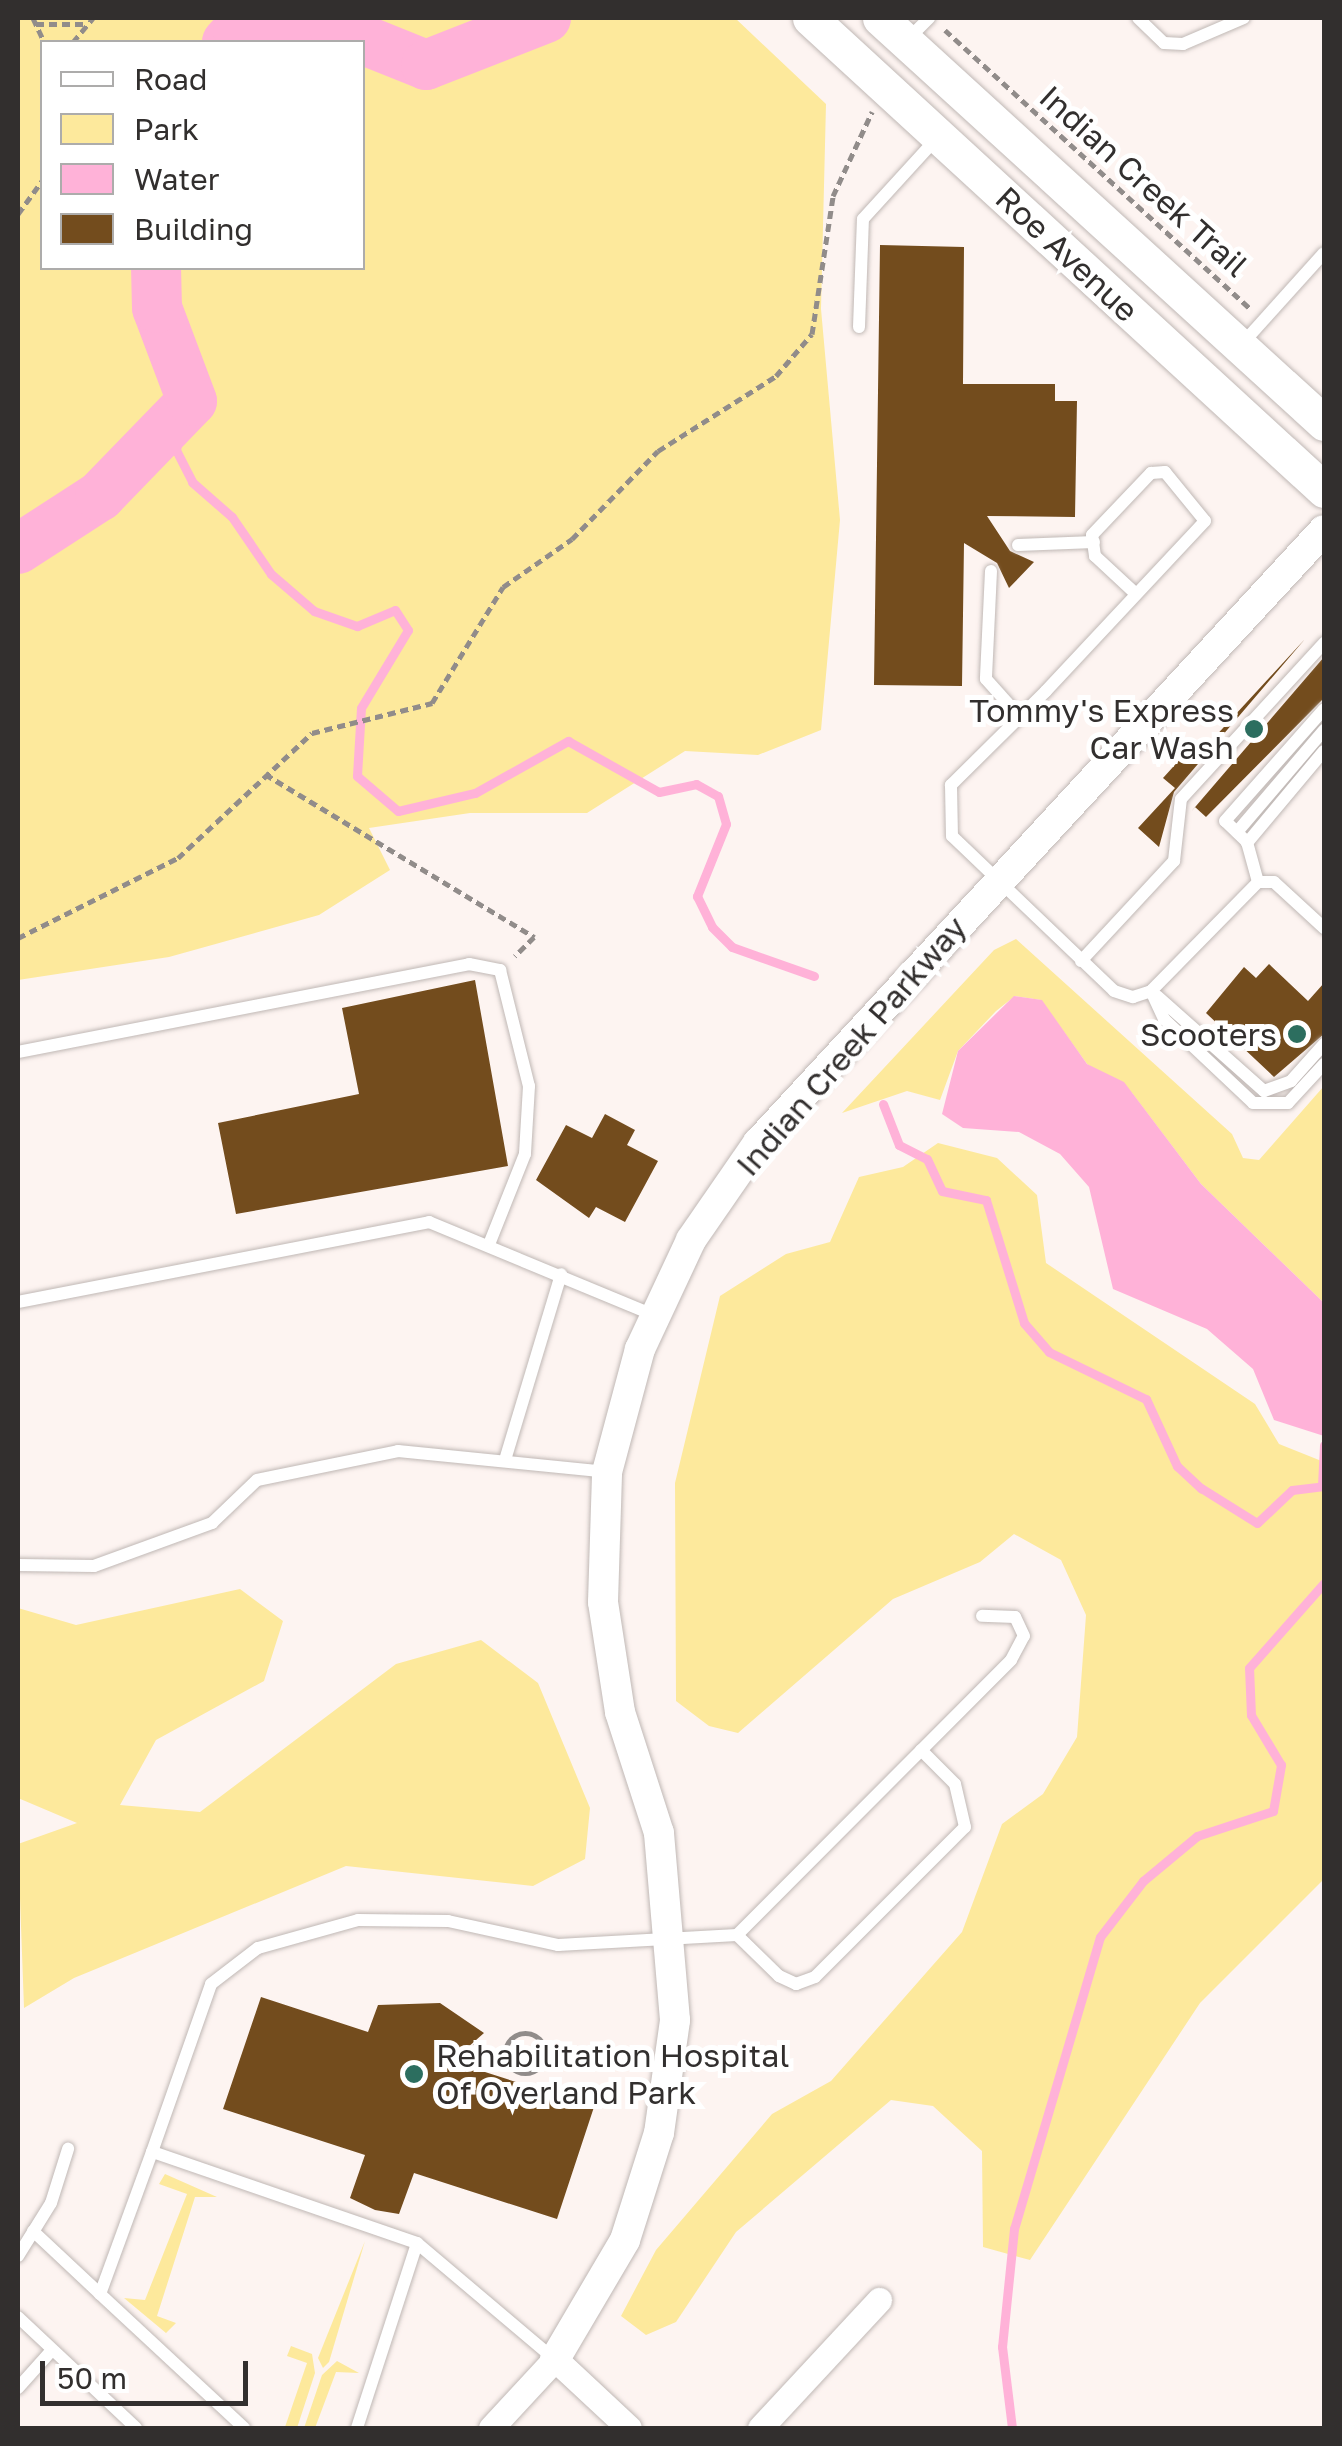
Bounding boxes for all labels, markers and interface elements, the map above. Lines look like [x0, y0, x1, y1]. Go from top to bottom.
legend [40, 40, 365, 270]
text: Road [134, 61, 208, 97]
street label: Indian Creek Trail [1032, 77, 1256, 285]
text: Park [134, 111, 199, 147]
text: Water [134, 161, 219, 197]
street label: Roe Avenue [988, 179, 1146, 329]
text: Building [134, 211, 253, 247]
place label: Tommy's Express Car Wash [969, 692, 1234, 767]
marker: Tommy's Express Car Wash [1243, 718, 1265, 740]
street label: Indian Creek Parkway [728, 908, 974, 1184]
place label: Scooters [1140, 1015, 1277, 1053]
marker: Scooters [1286, 1023, 1308, 1045]
place label: Rehabilitation Hospital Of Overland Park [436, 2037, 790, 2112]
marker: Rehabilitation Hospital Of Overland Park [401, 2061, 427, 2087]
scale bar [45, 2341, 252, 2403]
text: 50 m [57, 2360, 127, 2396]

